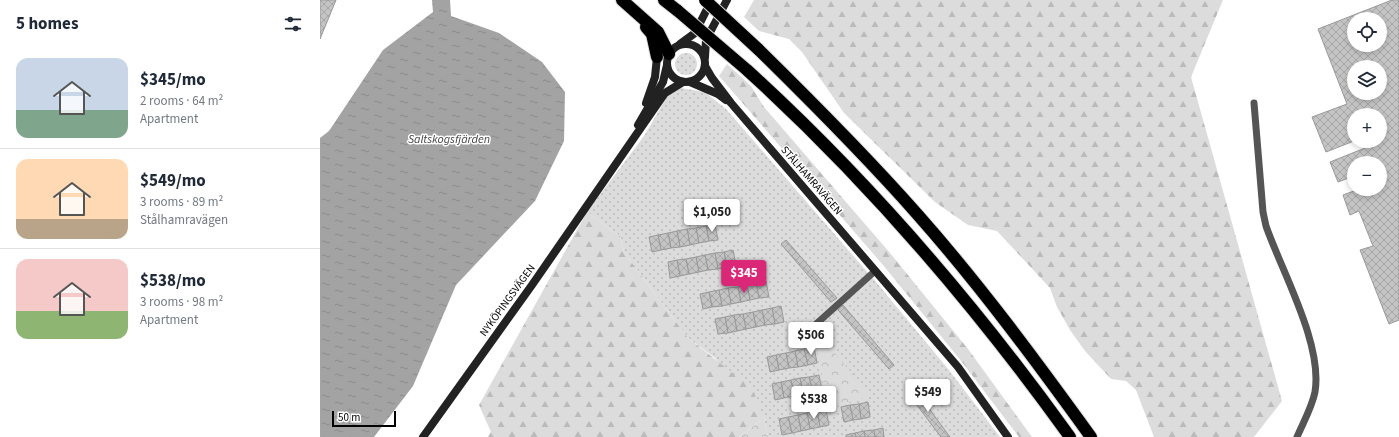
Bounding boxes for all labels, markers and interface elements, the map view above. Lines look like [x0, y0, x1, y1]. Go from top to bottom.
text: 5 homes [16, 12, 78, 36]
map controls [1347, 12, 1387, 196]
button: locate [1347, 12, 1387, 52]
icon: filters [282, 13, 304, 35]
button: layers [1347, 60, 1387, 100]
text: $345/mo [140, 68, 206, 92]
icon: home [48, 74, 96, 122]
text: 2 rooms · 64 m² [140, 92, 223, 110]
button: + [1347, 108, 1387, 148]
text: Apartment [140, 110, 198, 128]
water label: Saltskogsfjärden [408, 131, 490, 148]
street label: STÅLHAMRAVÄGEN [778, 143, 846, 218]
button: − [1347, 156, 1387, 196]
text: $549/mo [140, 169, 206, 193]
icon: home [48, 175, 96, 223]
text: 3 rooms · 89 m² [140, 193, 223, 211]
pin: $1,050 [679, 199, 745, 233]
text: $1,050 [693, 203, 731, 221]
text: Stålhamravägen [140, 211, 228, 229]
pin: $345 [720, 260, 768, 294]
street label: NYKÖPINGSVÄGEN [476, 261, 539, 339]
text: $345 [730, 264, 758, 282]
text: $538/mo [140, 269, 206, 293]
icon: home [48, 275, 96, 323]
text: 3 rooms · 98 m² [140, 293, 223, 311]
text: Apartment [140, 311, 198, 329]
pin: $506 [787, 322, 835, 356]
text: $506 [797, 326, 825, 344]
pin: $549 [904, 379, 952, 413]
text: $549 [914, 383, 942, 401]
pin: $538 [790, 386, 838, 420]
text: $538 [800, 390, 828, 408]
scale bar [332, 409, 396, 428]
text: 50 m [338, 410, 360, 425]

